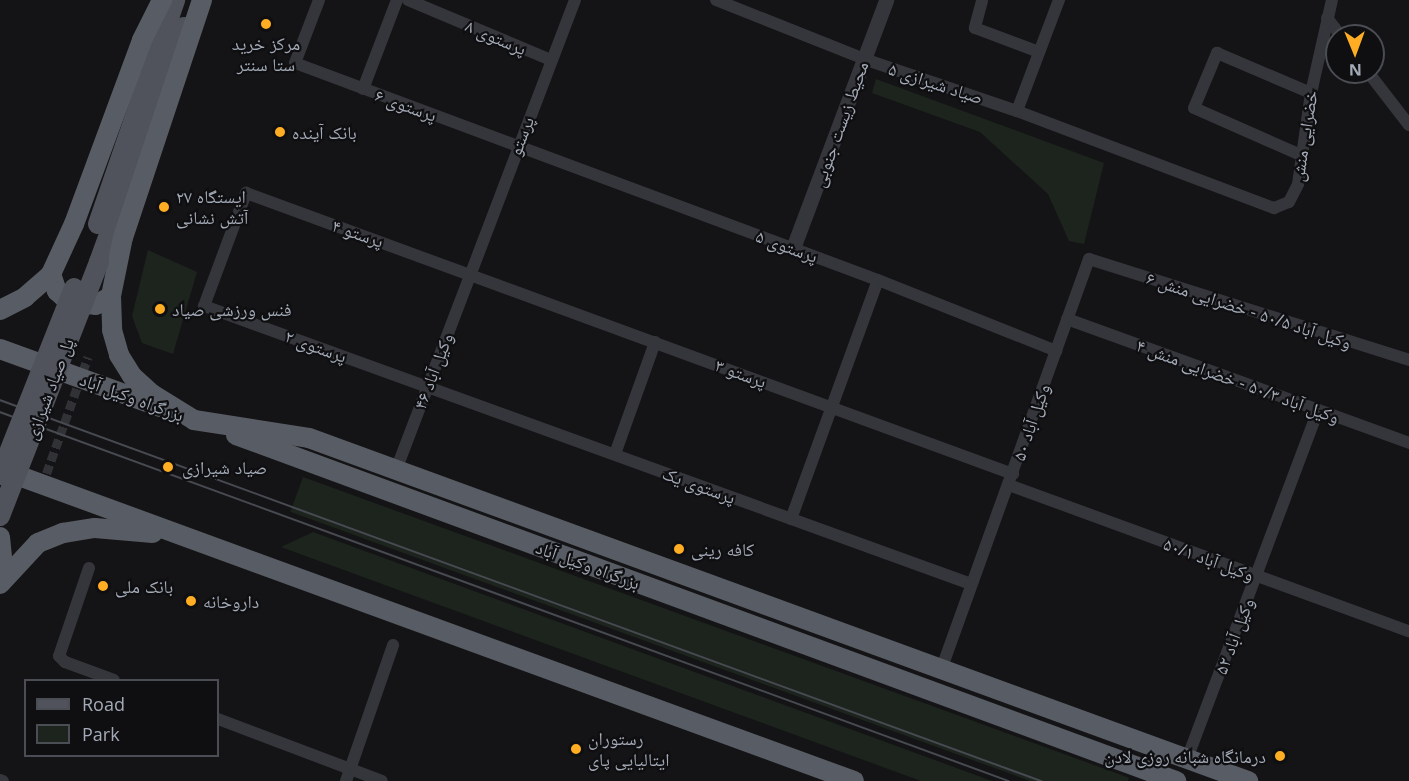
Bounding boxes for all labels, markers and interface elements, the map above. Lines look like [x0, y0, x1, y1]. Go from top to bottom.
street label: پرستوی ۸ [462, 15, 530, 59]
marker: مرکز خرید ستا سنتر [259, 17, 273, 31]
north arrow [1325, 24, 1385, 84]
place label: مرکز خرید ستا سنتر [232, 33, 300, 76]
street label: محیط زیست جنوبی [807, 58, 873, 190]
street label: صیاد شیرازی ۵ [886, 58, 986, 108]
text: N [1349, 59, 1362, 81]
street label: پرستوی ۶ [372, 84, 440, 126]
street label: خضرایی منش [1286, 89, 1322, 183]
street label: پرستو [504, 113, 538, 159]
place label: بانک آینده [292, 121, 357, 143]
marker: بانک آینده [273, 125, 287, 139]
place label: ایستگاه ۲۷ آتش نشانی [176, 186, 248, 228]
marker: ایستگاه ۲۷ آتش نشانی [157, 200, 171, 214]
street label: پرستو ۴ [329, 214, 387, 252]
street label: پرستوی ۵ [753, 225, 821, 267]
street label: وکیل آباد ۵۰/۵ - خضرایی منش ۶ [1144, 267, 1354, 353]
place label: فنس ورزشی صیاد [172, 298, 292, 320]
marker: فنس ورزشی صیاد [153, 302, 167, 316]
street label: پرستوی ۲ [282, 325, 350, 367]
street label: ۴۶ وکیل آباد [409, 330, 457, 412]
street label: وکیل آباد ۵۰/۳ - خضرایی منش ۴ [1134, 334, 1342, 428]
street label: پل صیاد شیرازی [20, 335, 78, 443]
street label: پرستو ۳ [712, 354, 770, 392]
street label: بزرگراه وکیل آباد [77, 368, 187, 426]
street label: ۵۰ وکیل آباد [1008, 381, 1054, 463]
place label: صیاد شیرازی [182, 456, 267, 478]
marker: صیاد شیرازی [159, 458, 177, 476]
street label: پرستوی یک [660, 462, 738, 508]
street label: وکیل آباد ۵۰/۱ [1161, 533, 1257, 585]
street label: بزرگراه وکیل آباد [533, 536, 643, 594]
place label: کافه رینی [691, 538, 754, 560]
marker: کافه رینی [672, 542, 686, 556]
place label: بانک ملی [115, 575, 173, 597]
marker: بانک ملی [96, 579, 110, 593]
place label: داروخانه [203, 590, 259, 612]
marker: داروخانه [184, 594, 198, 608]
street label: ۵۲ وکیل آباد [1210, 595, 1258, 677]
legend [24, 679, 219, 757]
text: Road [82, 692, 125, 716]
text: Park [82, 722, 120, 746]
place label: رستوران ایتالیایی پای [588, 728, 669, 771]
marker: رستوران ایتالیایی پای [569, 742, 583, 756]
place label: درمانگاه شبانه روزی لادن [1104, 745, 1266, 767]
marker: درمانگاه شبانه روزی لادن [1271, 747, 1289, 765]

